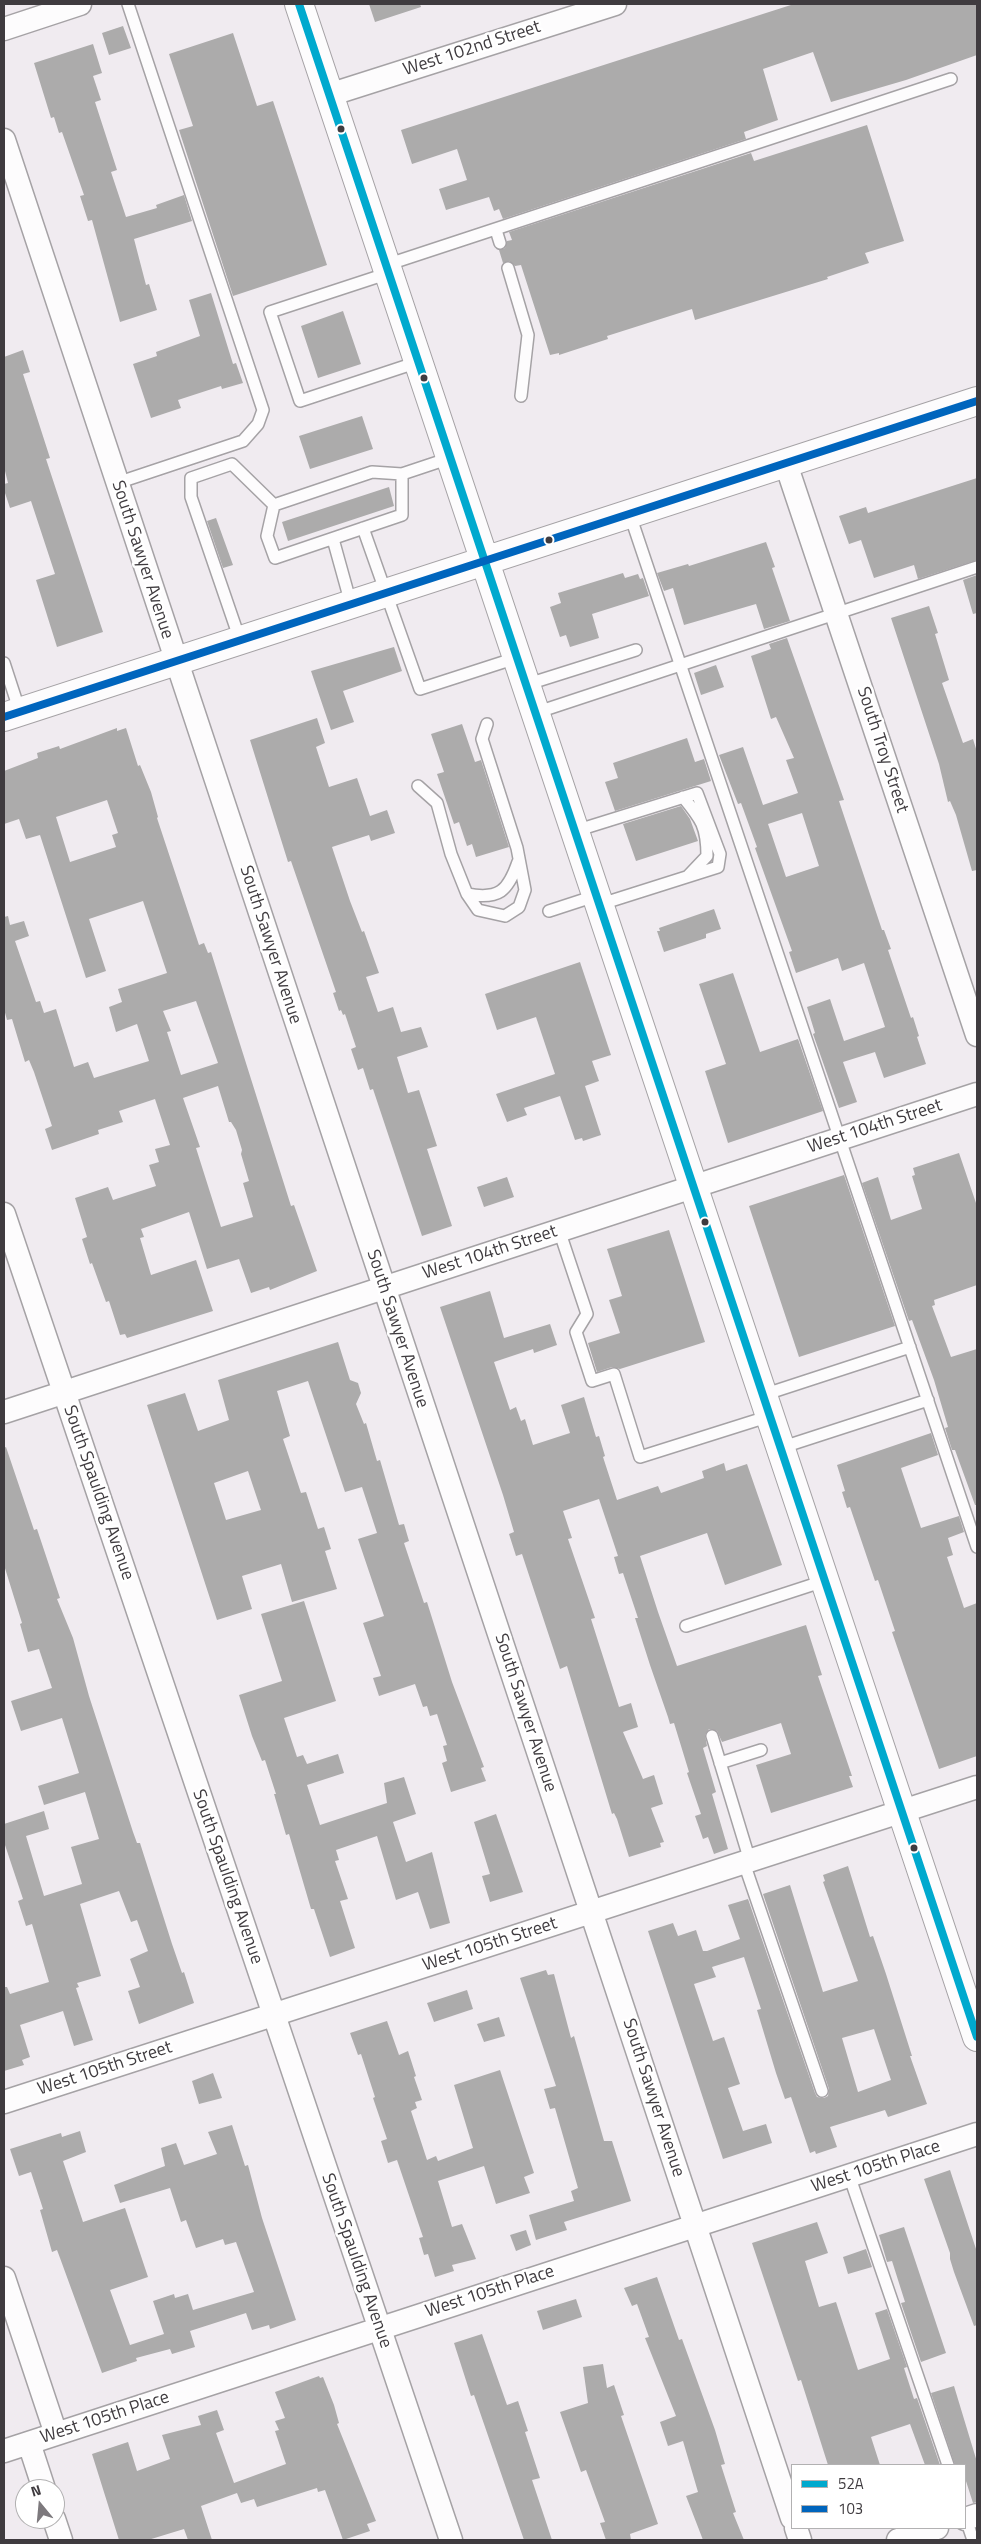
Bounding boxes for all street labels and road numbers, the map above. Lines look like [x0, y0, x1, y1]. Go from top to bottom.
street label: West 102nd Street [401, 17, 543, 81]
street label: South Sawyer Avenue [106, 478, 178, 642]
street label: South Troy Street [851, 684, 913, 816]
street label: South Sawyer Avenue [234, 863, 306, 1027]
street label: West 104th Street [805, 1095, 945, 1159]
street label: West 104th Street [420, 1221, 560, 1285]
street label: South Sawyer Avenue [361, 1247, 433, 1411]
street label: South Spaulding Avenue [58, 1403, 138, 1583]
street label: South Sawyer Avenue [489, 1631, 561, 1795]
street label: South Spaulding Avenue [187, 1787, 267, 1967]
street label: West 105th Street [420, 1913, 560, 1977]
street label: South Sawyer Avenue [617, 2016, 689, 2180]
street label: West 105th Street [35, 2037, 175, 2101]
street label: West 105th Place [809, 2136, 943, 2198]
street label: South Spaulding Avenue [316, 2171, 396, 2351]
street label: West 105th Place [423, 2261, 557, 2323]
street label: West 105th Place [38, 2387, 172, 2449]

